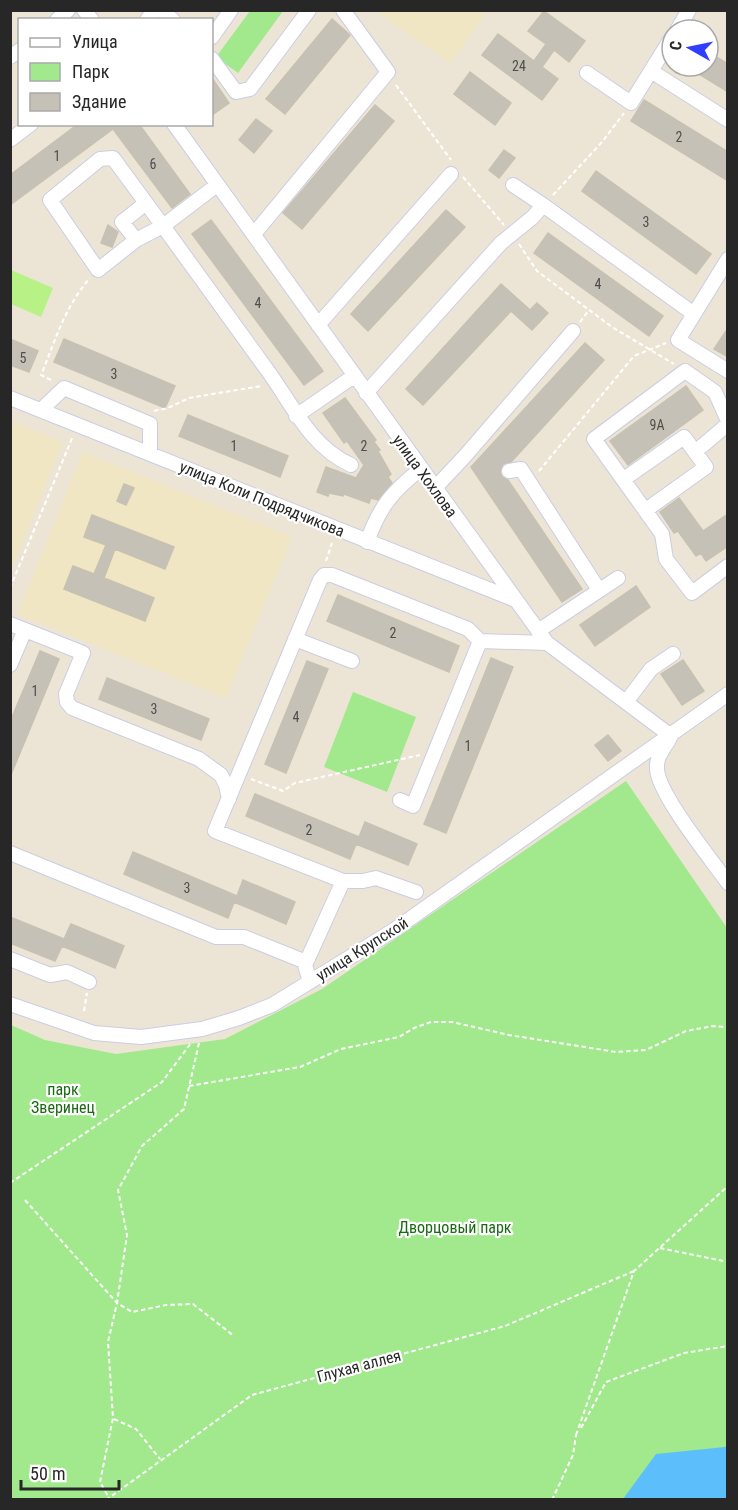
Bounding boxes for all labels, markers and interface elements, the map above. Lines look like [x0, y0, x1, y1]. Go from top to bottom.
legend [18, 18, 213, 126]
north arrow [660, 18, 720, 78]
text: Улица [72, 31, 118, 52]
text: С [666, 40, 686, 52]
house number: 24 [512, 58, 526, 74]
text: Парк [72, 61, 110, 82]
text: Здание [72, 91, 126, 112]
house number: 2 [676, 129, 683, 145]
house number: 1 [54, 148, 60, 164]
house number: 6 [150, 156, 157, 172]
house number: 3 [643, 214, 649, 230]
house number: 4 [595, 276, 602, 292]
house number: 4 [255, 295, 262, 311]
house number: 5 [20, 350, 27, 366]
house number: 3 [111, 366, 117, 382]
house number: 9А [650, 417, 664, 433]
street label: улица Хохлова [389, 431, 461, 521]
house number: 1 [231, 438, 237, 454]
house number: 2 [361, 438, 368, 454]
street label: улица Коли Подрядчикова [177, 457, 347, 541]
house number: 2 [390, 625, 397, 641]
house number: 1 [32, 683, 38, 699]
house number: 3 [151, 701, 157, 717]
house number: 4 [293, 709, 300, 725]
house number: 1 [465, 738, 471, 754]
house number: 2 [306, 822, 313, 838]
house number: 3 [184, 880, 190, 896]
street label: улица Крупской [312, 913, 412, 985]
park label: парк Зверинец [31, 1080, 95, 1117]
park label: Дворцовый парк [398, 1218, 512, 1237]
street label: Глухая аллея [315, 1346, 403, 1386]
scale bar [21, 1453, 118, 1491]
text: 50 m [30, 1463, 65, 1484]

